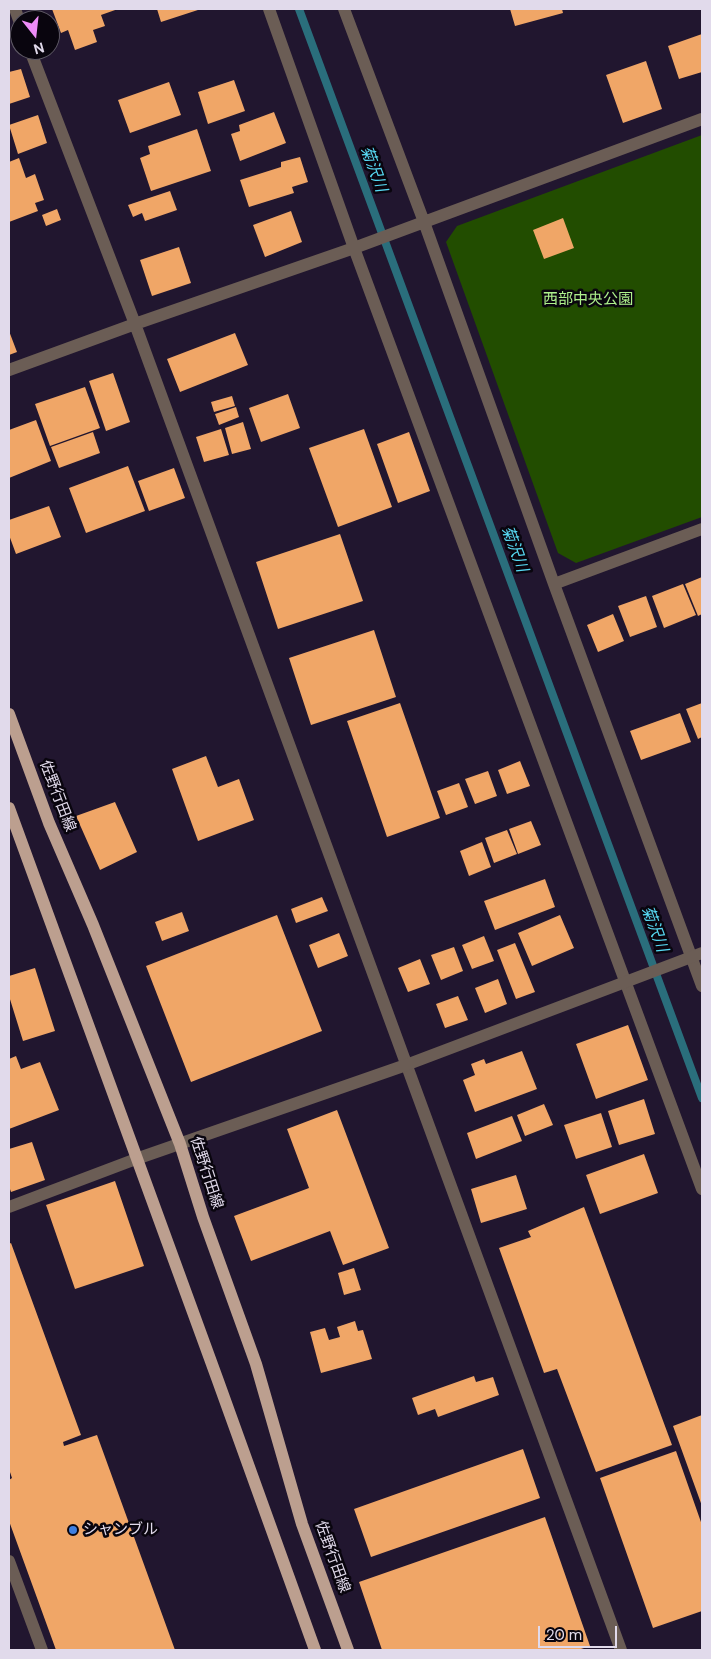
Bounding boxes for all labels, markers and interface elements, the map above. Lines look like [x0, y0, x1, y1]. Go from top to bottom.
north arrow [10, 10, 60, 60]
text: N [31, 38, 46, 59]
water label: 菊沢川 [356, 143, 390, 195]
park label: 西部中央公園 [543, 291, 633, 309]
water label: 菊沢川 [497, 523, 531, 575]
street label: 佐野行田線 [35, 758, 79, 834]
water label: 菊沢川 [637, 903, 671, 955]
street label: 佐野行田線 [186, 1135, 226, 1211]
street label: 佐野行田線 [311, 1519, 353, 1595]
place label: シャンブル [83, 1521, 158, 1539]
marker: シャンブル [67, 1524, 79, 1536]
scale bar [541, 1616, 620, 1648]
text: 20 m [546, 1625, 582, 1645]

